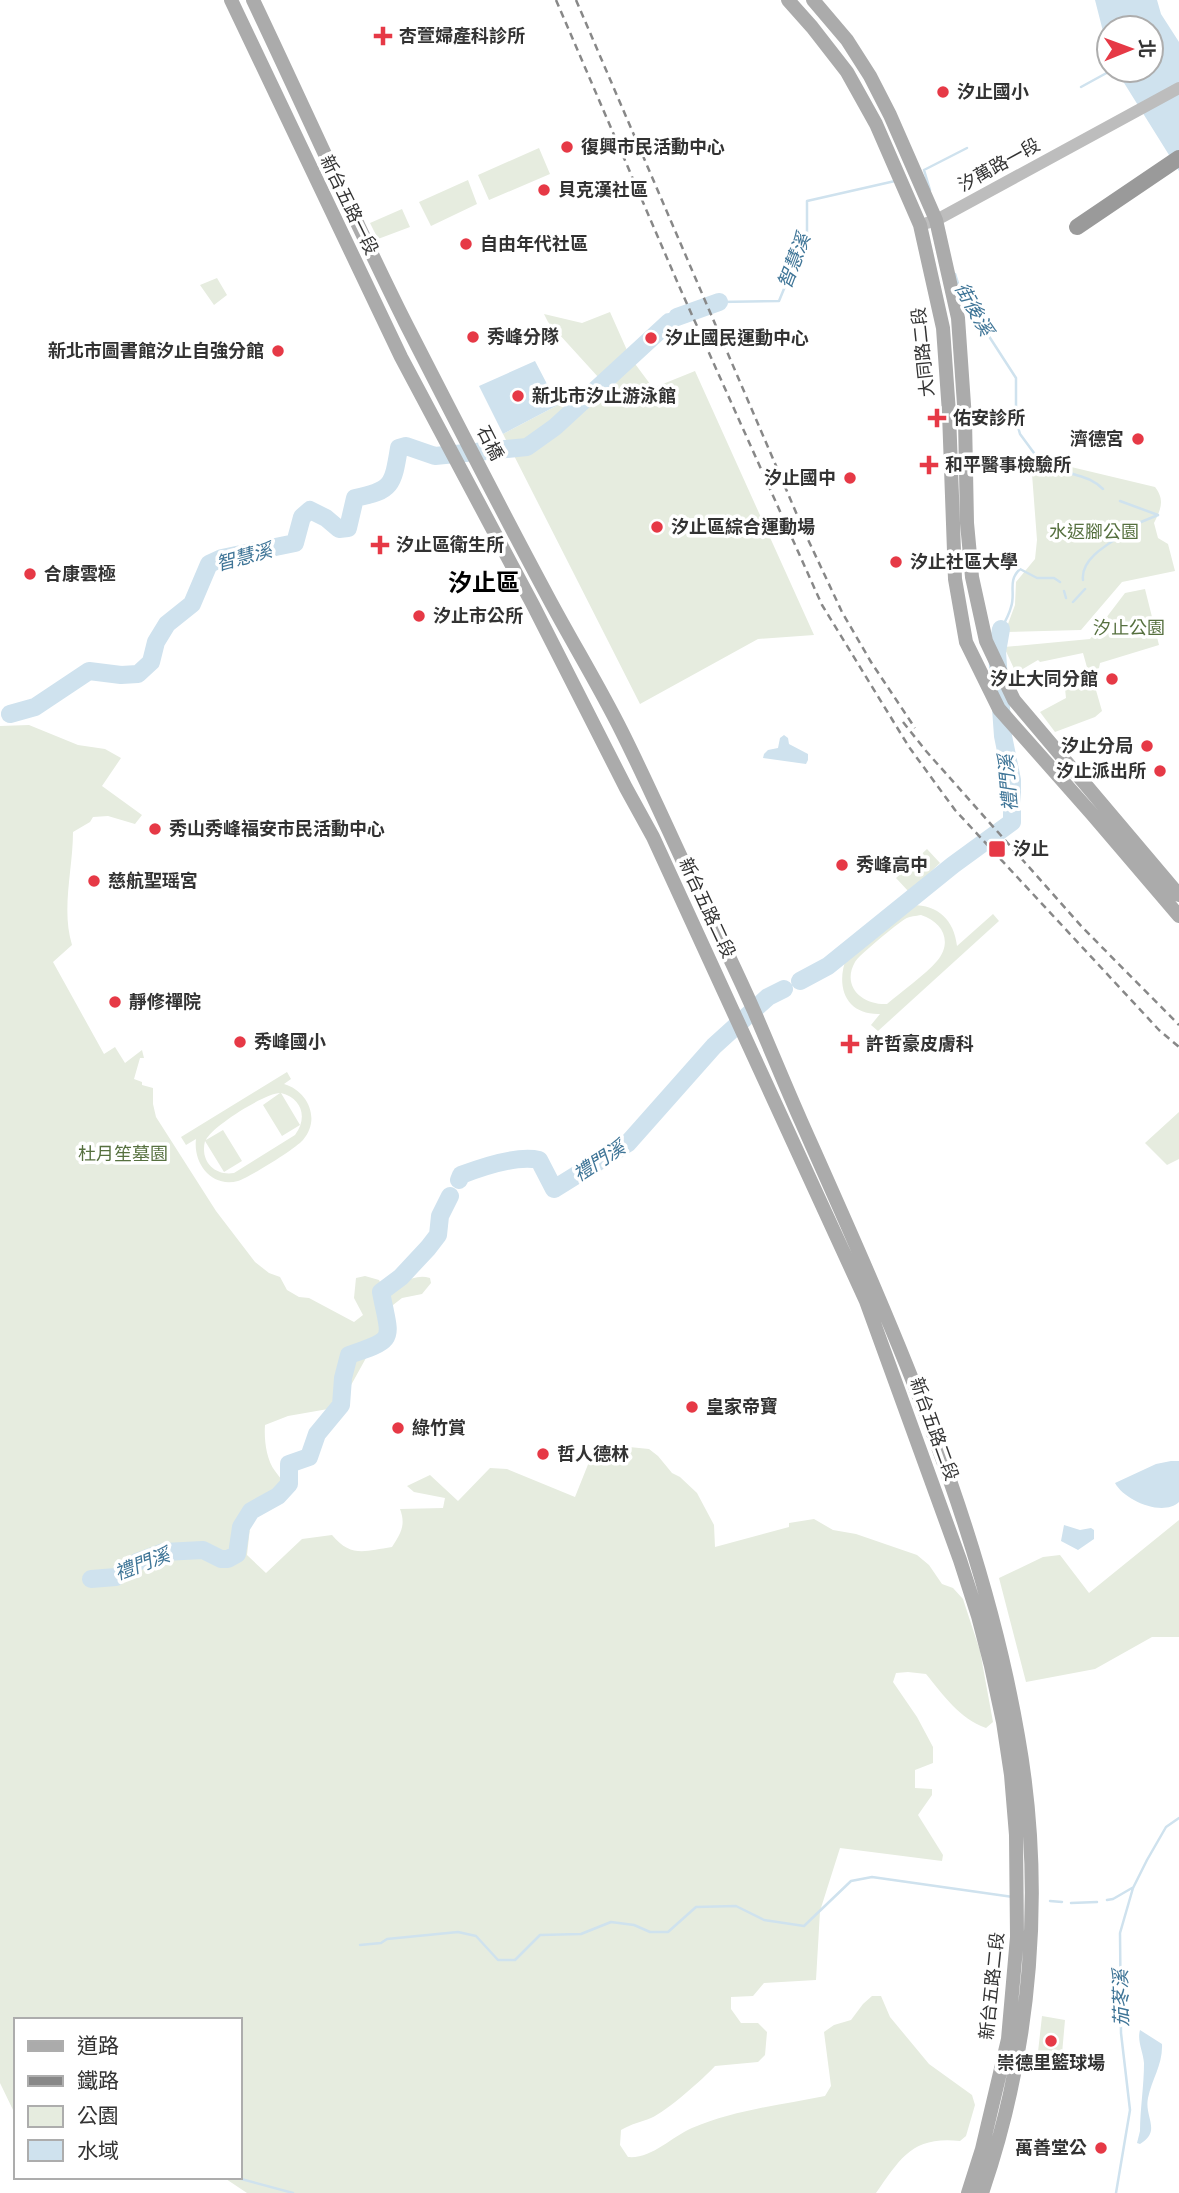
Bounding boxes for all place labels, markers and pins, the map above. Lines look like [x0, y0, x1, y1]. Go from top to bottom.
place label: 杏萱婦產科診所 [399, 25, 525, 47]
marker: 杏萱婦產科診所 [373, 26, 393, 46]
place label: 汐止國小 [957, 81, 1029, 103]
marker: 汐止國小 [935, 84, 951, 100]
place label: 復興市民活動中心 [581, 136, 725, 158]
marker: 復興市民活動中心 [559, 139, 575, 155]
place label: 貝克漢社區 [558, 179, 648, 201]
marker: 貝克漢社區 [536, 182, 552, 198]
place label: 自由年代社區 [480, 233, 588, 255]
marker: 自由年代社區 [458, 236, 474, 252]
place label: 秀峰分隊 [487, 326, 559, 348]
place label: 汐止國民運動中心 [665, 327, 809, 349]
marker: 秀峰分隊 [465, 329, 481, 345]
marker: 汐止國民運動中心 [643, 330, 659, 346]
place label: 新北市圖書館汐止自強分館 [48, 340, 264, 362]
marker: 新北市圖書館汐止自強分館 [270, 343, 286, 359]
place label: 新北市汐止游泳館 [532, 385, 676, 407]
marker: 新北市汐止游泳館 [510, 388, 526, 404]
place label: 佑安診所 [953, 407, 1025, 429]
marker: 佑安診所 [927, 408, 947, 428]
place label: 濟德宮 [1070, 428, 1124, 450]
marker: 濟德宮 [1130, 431, 1146, 447]
place label: 和平醫事檢驗所 [945, 454, 1071, 476]
marker: 和平醫事檢驗所 [919, 455, 939, 475]
place label: 汐止國中 [764, 467, 836, 489]
marker: 汐止國中 [842, 470, 858, 486]
place label: 汐止區綜合運動場 [671, 516, 815, 538]
marker: 汐止區綜合運動場 [649, 519, 665, 535]
place label: 汐止區衛生所 [396, 534, 504, 556]
marker: 汐止區衛生所 [370, 535, 390, 555]
place label: 汐止社區大學 [910, 551, 1018, 573]
marker: 汐止社區大學 [888, 554, 904, 570]
place label: 合康雲極 [44, 563, 116, 585]
marker: 合康雲極 [22, 566, 38, 582]
place label: 汐止市公所 [433, 605, 523, 627]
marker: 汐止市公所 [411, 608, 427, 624]
place label: 汐止大同分館 [990, 668, 1098, 690]
marker: 汐止大同分館 [1104, 671, 1120, 687]
place label: 汐止分局 [1061, 735, 1133, 757]
marker: 汐止分局 [1139, 738, 1155, 754]
place label: 汐止派出所 [1056, 760, 1146, 782]
marker: 汐止派出所 [1152, 763, 1168, 779]
place label: 秀山秀峰福安市民活動中心 [169, 818, 385, 840]
marker: 秀山秀峰福安市民活動中心 [147, 821, 163, 837]
place label: 汐止 [1013, 838, 1049, 860]
marker: 汐止 [987, 839, 1007, 859]
place label: 秀峰高中 [856, 854, 928, 876]
marker: 秀峰高中 [834, 857, 850, 873]
place label: 慈航聖瑶宮 [108, 870, 198, 892]
marker: 慈航聖瑶宮 [86, 873, 102, 889]
place label: 靜修禪院 [129, 991, 201, 1013]
marker: 靜修禪院 [107, 994, 123, 1010]
place label: 秀峰國小 [254, 1031, 326, 1053]
place label: 許哲豪皮膚科 [866, 1033, 974, 1055]
marker: 秀峰國小 [232, 1034, 248, 1050]
marker: 許哲豪皮膚科 [840, 1034, 860, 1054]
place label: 皇家帝寶 [706, 1396, 778, 1418]
marker: 皇家帝寶 [684, 1399, 700, 1415]
place label: 綠竹賞 [412, 1417, 466, 1439]
marker: 綠竹賞 [390, 1420, 406, 1436]
place label: 哲人德林 [557, 1443, 629, 1465]
marker: 哲人德林 [535, 1446, 551, 1462]
marker: 崇德里籃球場 [1043, 2033, 1059, 2049]
place label: 崇德里籃球場 [997, 2052, 1105, 2074]
place label: 萬善堂公 [1015, 2137, 1087, 2159]
marker: 萬善堂公 [1093, 2140, 1109, 2156]

